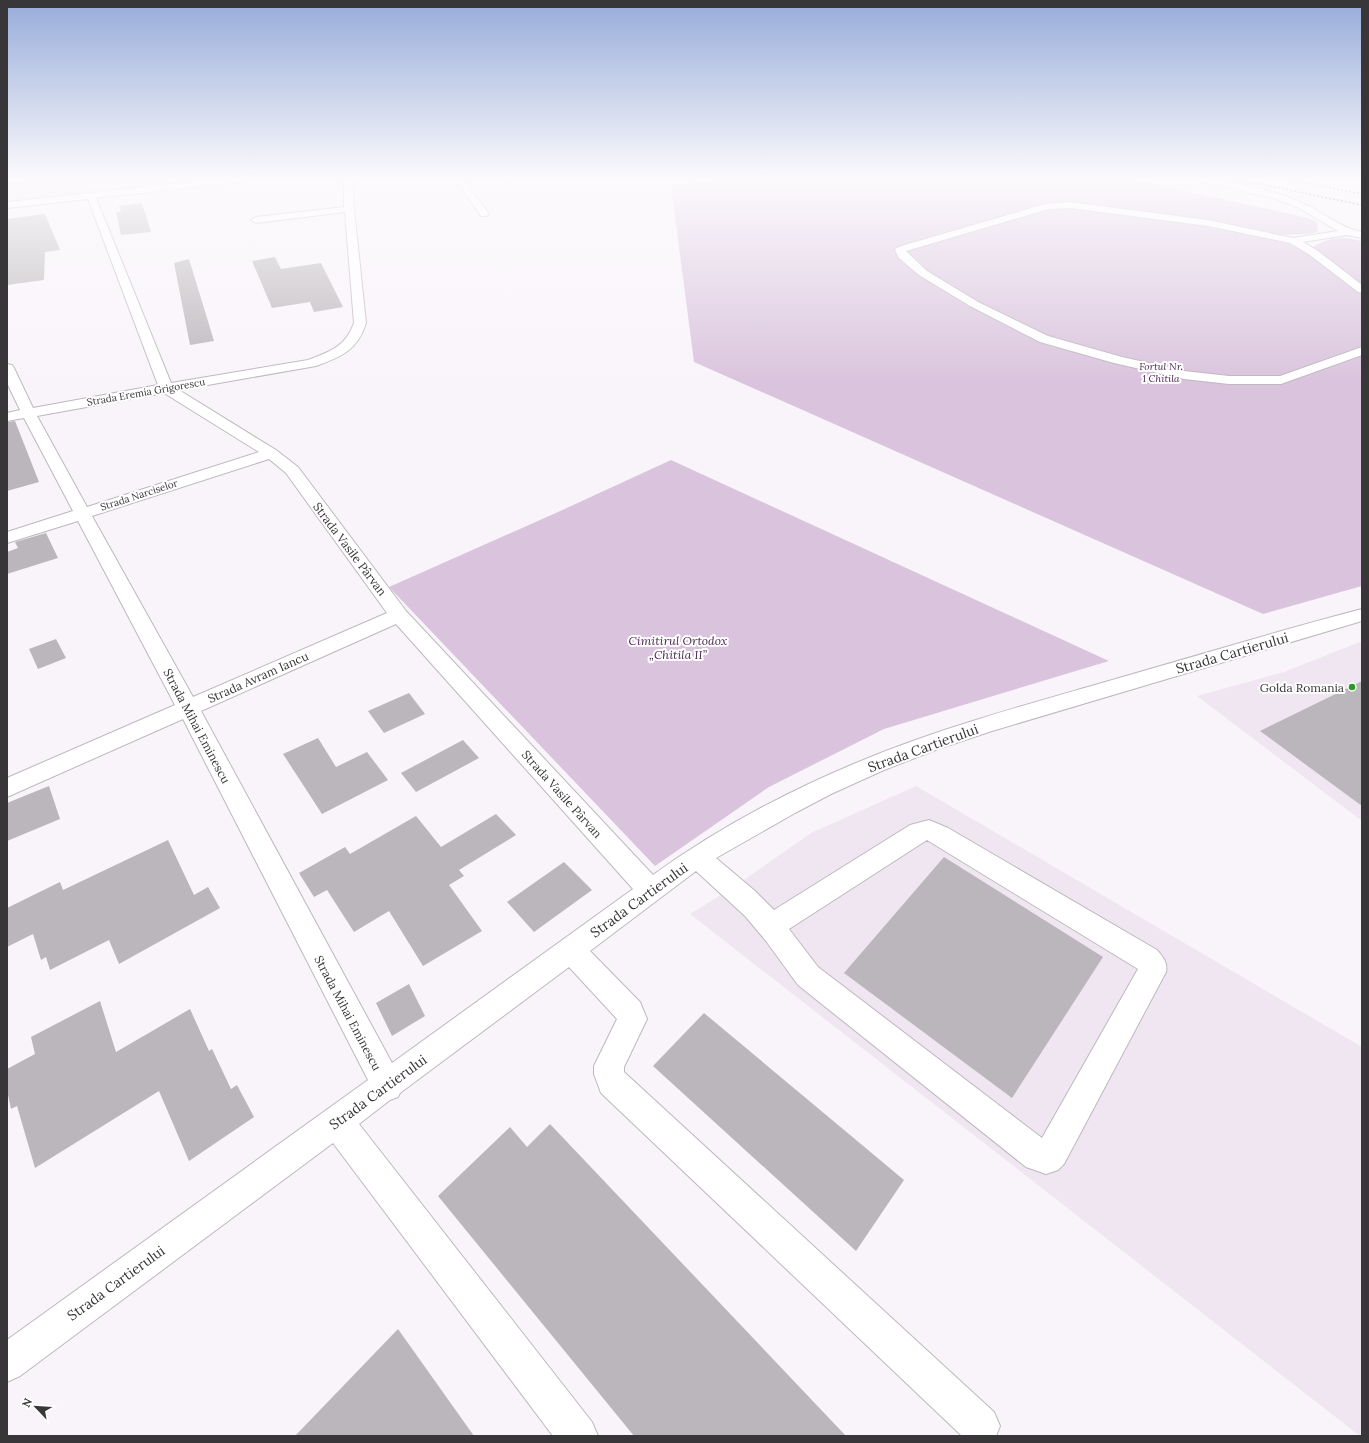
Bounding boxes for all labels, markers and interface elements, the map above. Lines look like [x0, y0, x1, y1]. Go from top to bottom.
park label: Fortul Nr. 1 Chitila [1139, 360, 1183, 385]
street label: Strada Eremia Grigorescu [86, 375, 206, 409]
street label: Strada Narciselor [99, 476, 180, 514]
street label: Strada Vasile Pârvan [310, 499, 390, 599]
street label: Strada Cartierului [1174, 628, 1290, 678]
park label: Cimitirul Ortodox „Chitila II” [629, 633, 728, 662]
street label: Strada Avram Iancu [205, 648, 311, 706]
street label: Strada Mihai Eminescu [160, 666, 234, 786]
place label: Golda Romania [1260, 680, 1344, 695]
marker: Golda Romania [1347, 682, 1357, 692]
street label: Strada Cartierului [865, 720, 981, 776]
street label: Strada Vasile Pârvan [519, 747, 605, 841]
street label: Strada Cartierului [587, 858, 691, 941]
street label: Strada Mihai Eminescu [311, 953, 385, 1073]
street label: Strada Cartierului [326, 1050, 430, 1133]
street label: Strada Cartierului [64, 1241, 168, 1324]
north arrow [16, 1387, 56, 1427]
text: N [19, 1396, 35, 1410]

